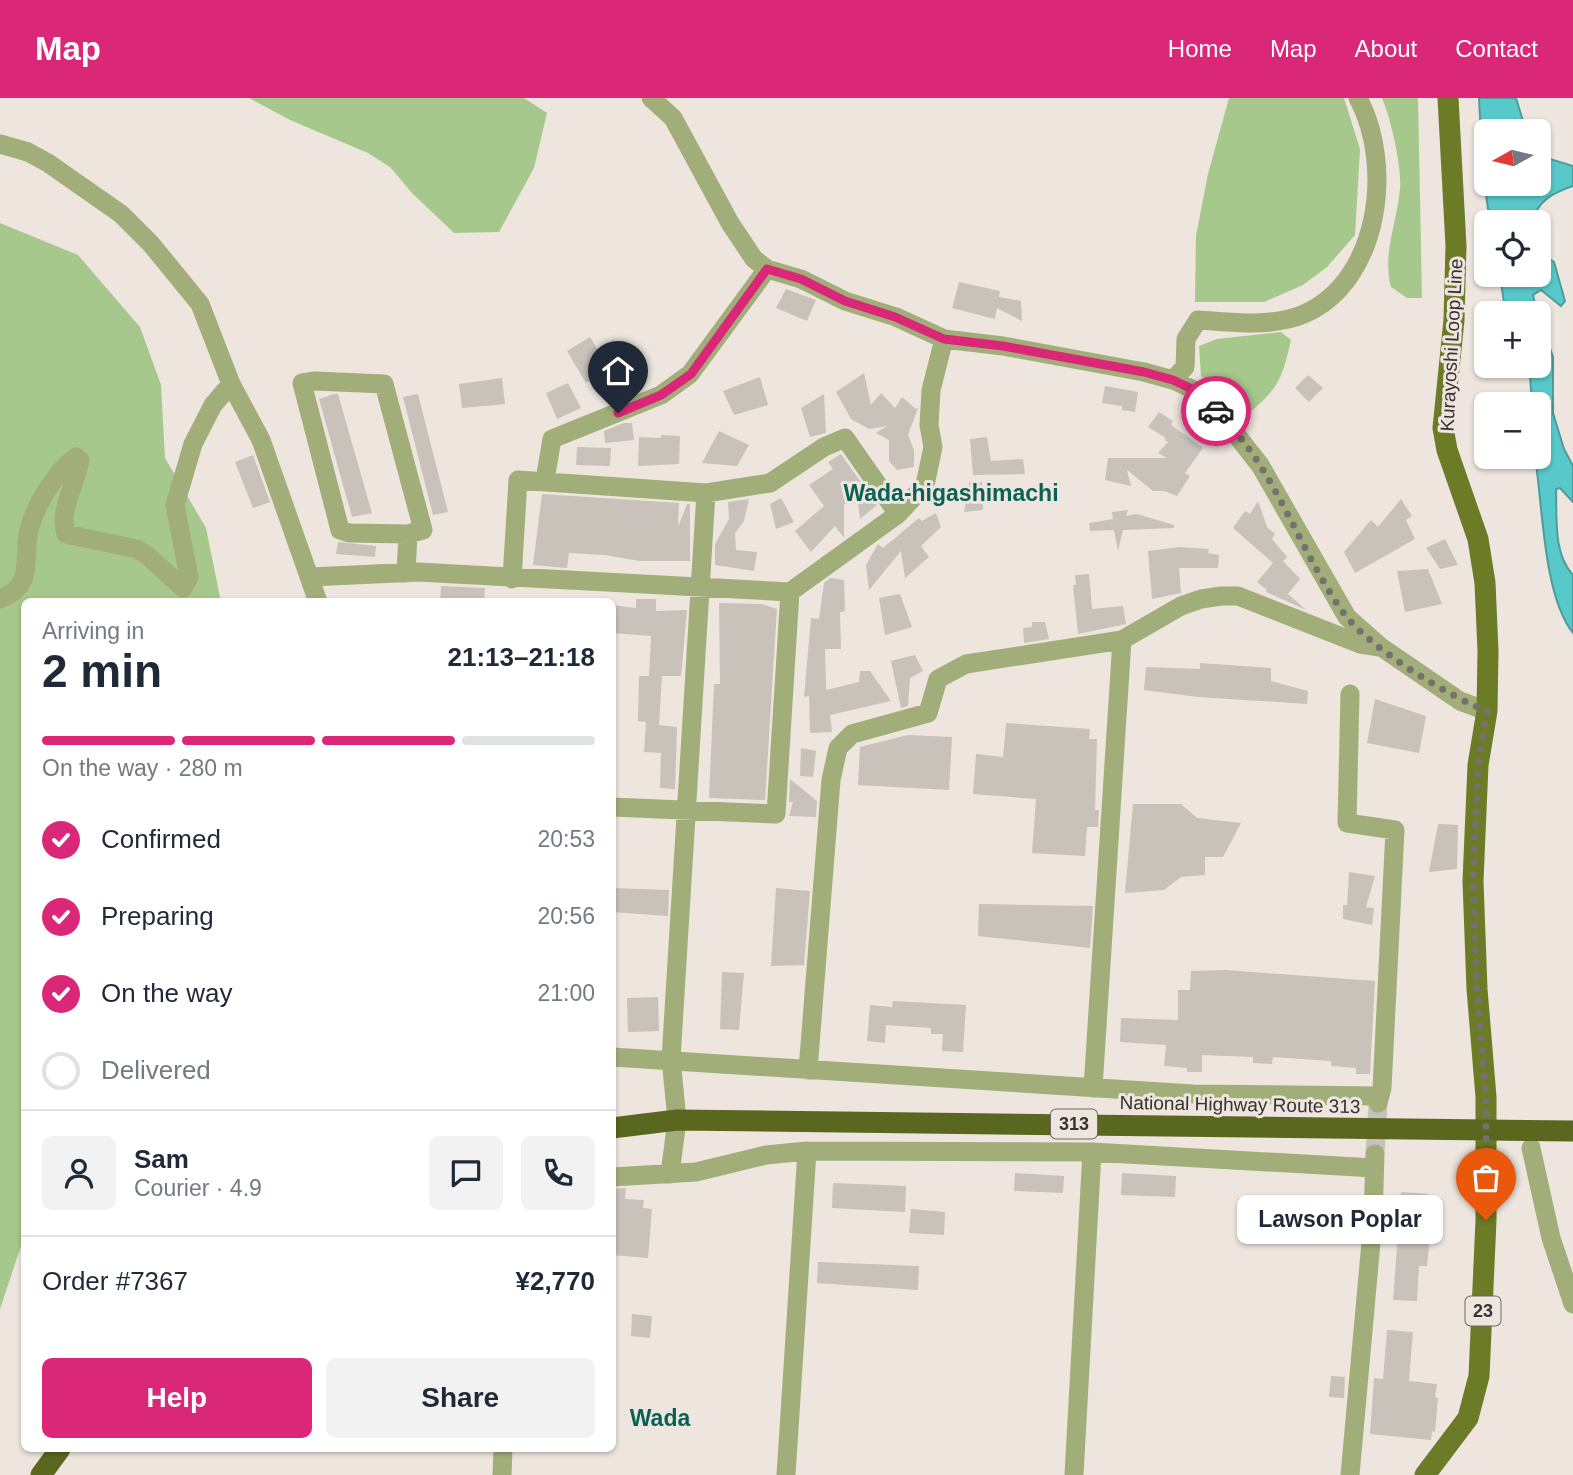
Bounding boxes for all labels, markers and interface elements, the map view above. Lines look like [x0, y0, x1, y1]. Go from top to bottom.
text: Map [35, 30, 101, 67]
text: Home [1168, 35, 1232, 62]
text: Map [1270, 35, 1317, 62]
text: About [1355, 35, 1417, 62]
text: Contact [1455, 35, 1538, 62]
north arrow [1474, 119, 1550, 196]
map controls [1474, 119, 1551, 469]
button: locate [1474, 210, 1551, 287]
street label: Kurayoshi Loop Line [1436, 258, 1467, 432]
button: + [1474, 301, 1551, 378]
pin [588, 341, 648, 413]
icon: home [599, 352, 637, 390]
courier [1181, 376, 1251, 446]
icon: car [1197, 392, 1235, 430]
button: − [1474, 392, 1551, 469]
district label: Wada-higashimachi [843, 480, 1059, 506]
text: Arriving in [42, 618, 144, 644]
text: 21:13–21:18 [448, 642, 595, 672]
text: 2 min [42, 645, 162, 697]
text: On the way · 280 m [42, 755, 243, 781]
icon: check [42, 821, 80, 859]
text: Confirmed [101, 824, 221, 854]
text: 20:53 [537, 826, 595, 852]
icon: check [42, 898, 80, 936]
text: Preparing [101, 901, 214, 931]
text: 20:56 [537, 903, 595, 929]
icon: check [42, 975, 80, 1013]
text: On the way [101, 978, 233, 1008]
text: 21:00 [537, 980, 595, 1006]
text: Delivered [101, 1055, 211, 1085]
street label: National Highway Route 313 [1119, 1092, 1361, 1117]
road number: 313 [1051, 1110, 1097, 1139]
button: person [42, 1136, 116, 1210]
button: chat [429, 1136, 503, 1210]
button: phone [521, 1136, 595, 1210]
text: Sam [134, 1144, 189, 1174]
pin [1456, 1148, 1516, 1220]
icon: bag [1467, 1159, 1505, 1197]
text: Courier · 4.9 [134, 1175, 262, 1201]
callout: Lawson Poplar [1238, 1196, 1444, 1244]
text: Lawson Poplar [1258, 1206, 1422, 1232]
text: Order #7367 [42, 1266, 188, 1296]
text: ¥2,770 [515, 1266, 595, 1296]
road number: 23 [1466, 1296, 1500, 1326]
button: Help [42, 1358, 312, 1438]
button: Share [326, 1358, 595, 1438]
district label: Wada [630, 1405, 690, 1431]

